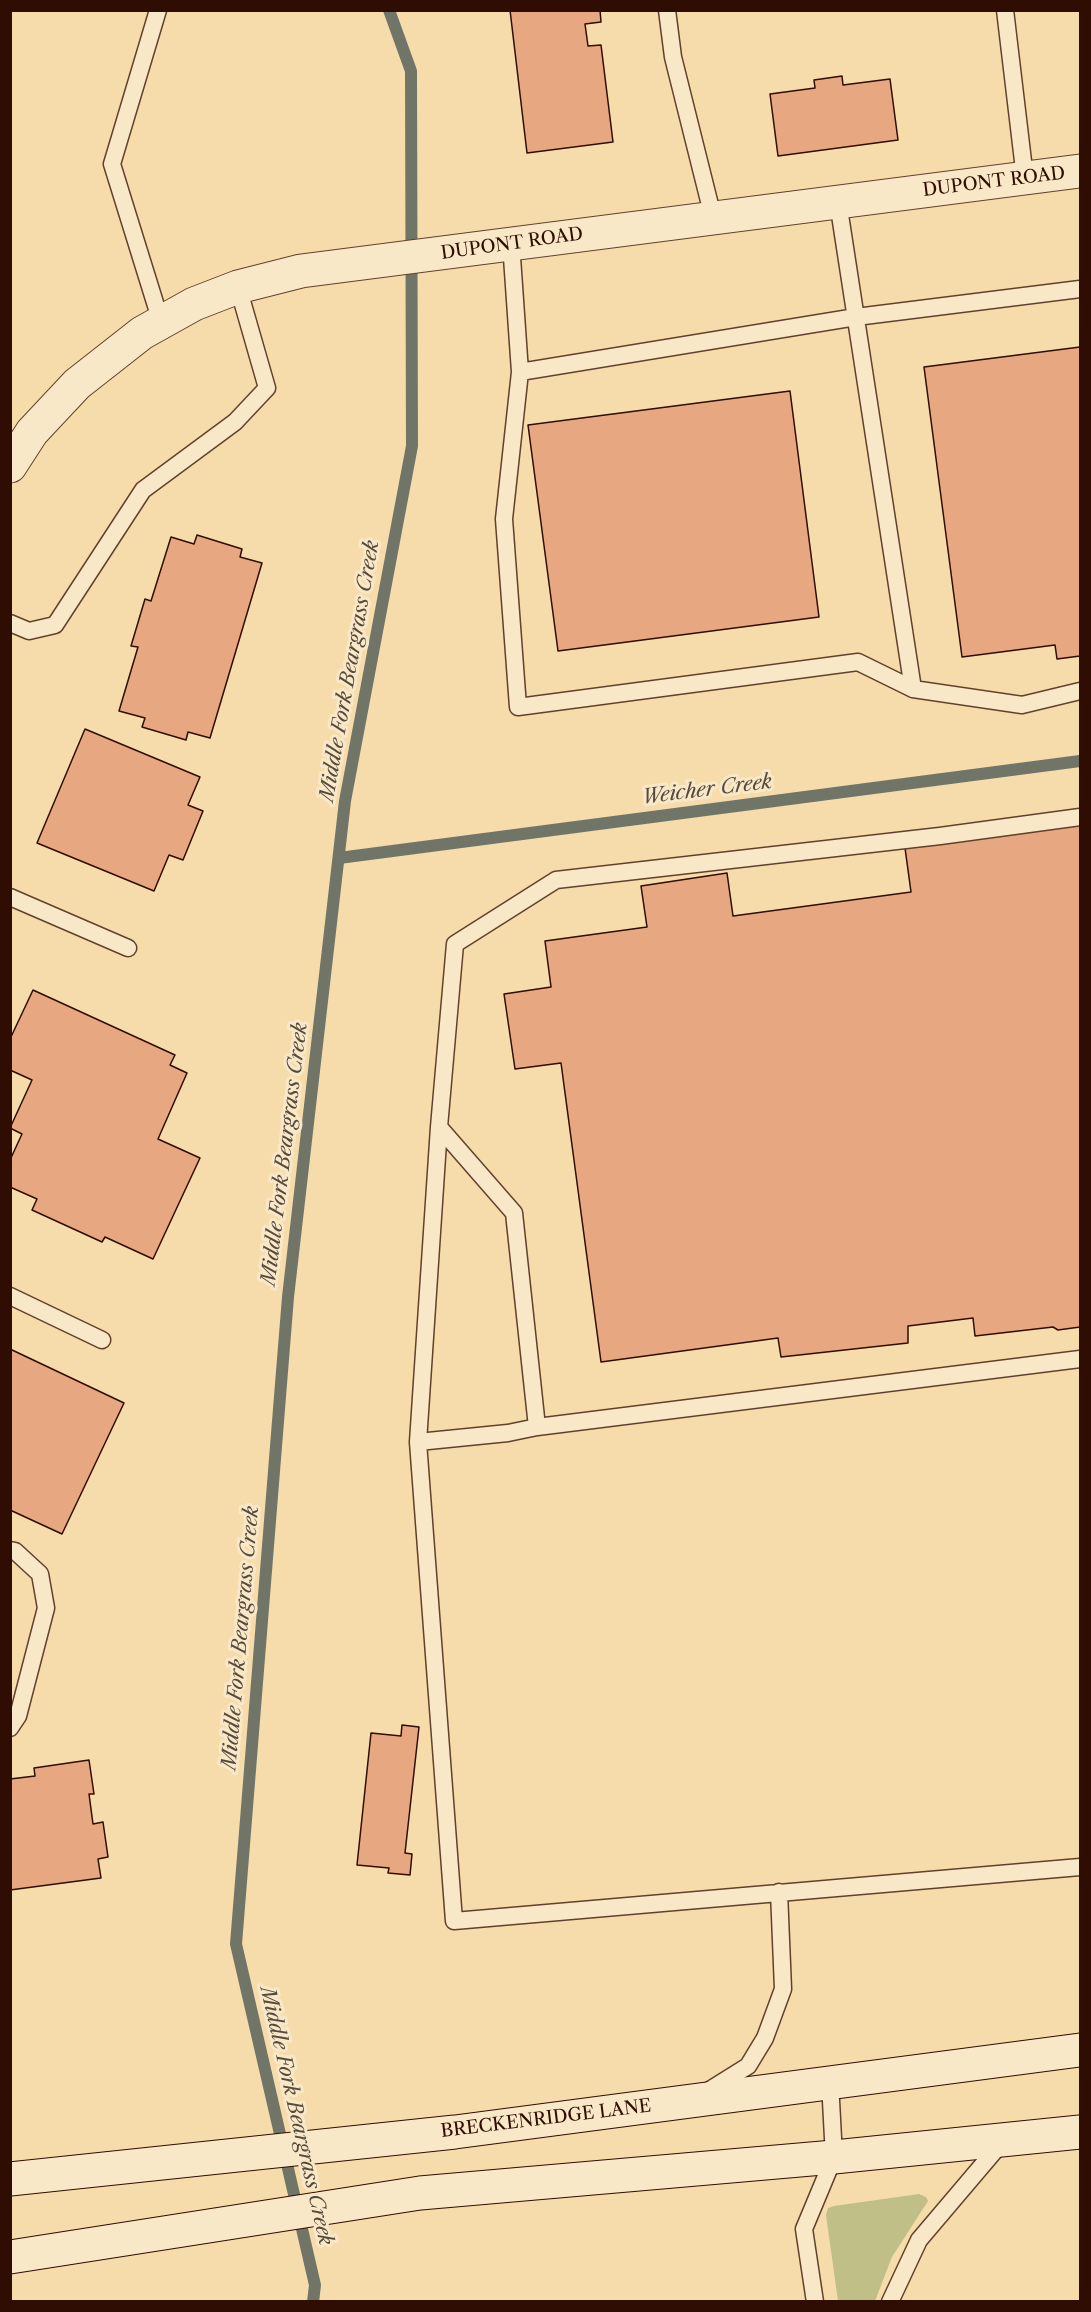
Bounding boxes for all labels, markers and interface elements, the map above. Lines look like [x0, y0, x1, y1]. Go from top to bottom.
street label: DUPONT ROAD [922, 163, 1066, 201]
street label: DUPONT ROAD [439, 223, 585, 265]
water label: Middle Fork Beargrass Creek [315, 539, 385, 803]
water label: Weicher Creek [641, 770, 773, 810]
water label: Middle Fork Beargrass Creek [257, 1021, 313, 1287]
water label: Middle Fork Beargrass Creek [218, 1505, 264, 1771]
water label: Middle Fork Beargrass Creek [255, 1984, 337, 2248]
street label: BRECKENRIDGE LANE [440, 2095, 652, 2143]

